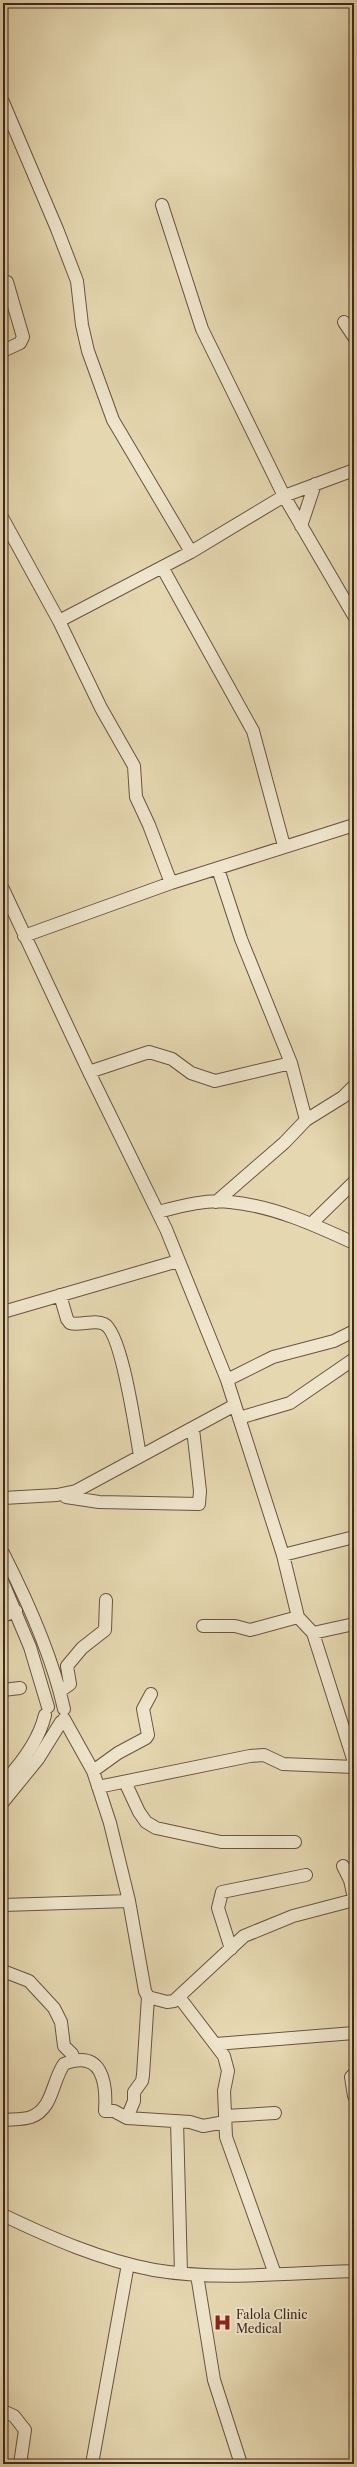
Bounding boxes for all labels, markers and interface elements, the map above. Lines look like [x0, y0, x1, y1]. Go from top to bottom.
place label: Falola Clinic Medical [236, 2307, 308, 2336]
hospital icon: Falola Clinic Medical [213, 2312, 233, 2332]

